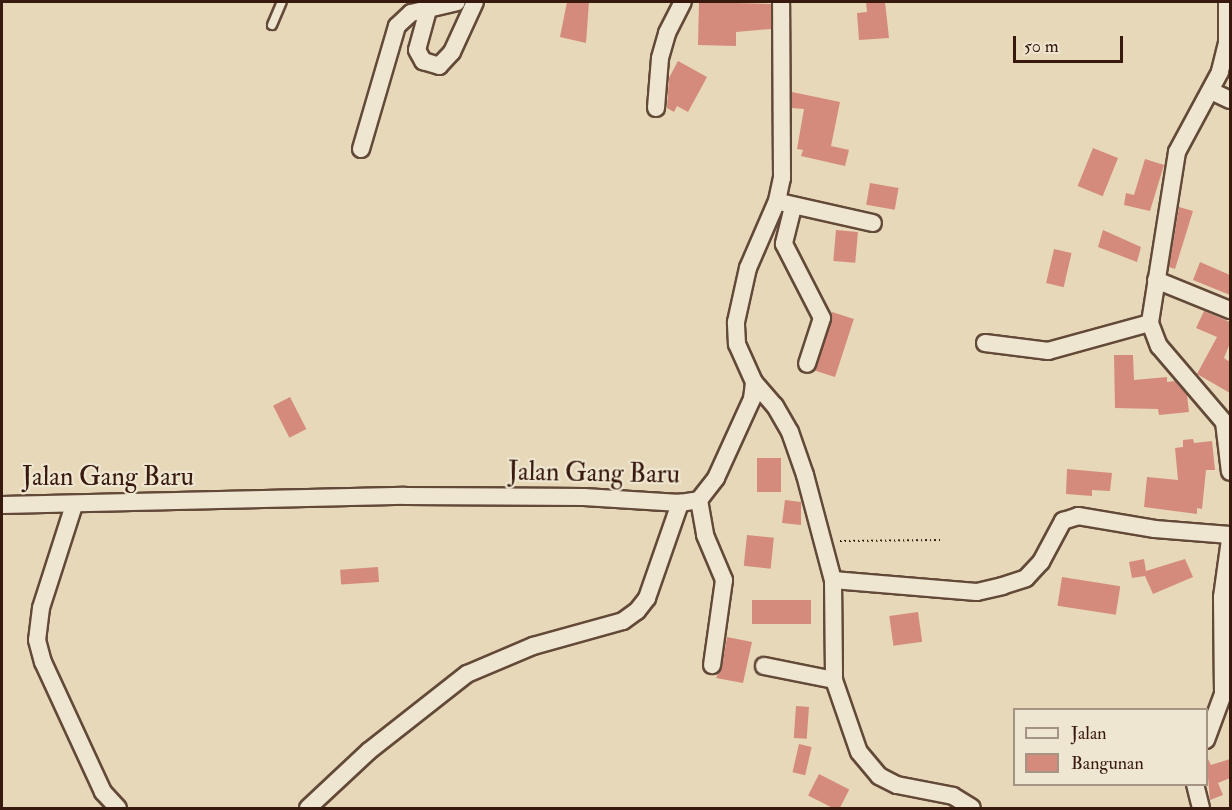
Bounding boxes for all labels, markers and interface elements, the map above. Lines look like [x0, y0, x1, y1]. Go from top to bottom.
scale bar [1016, 24, 1126, 62]
text: 50 m [1024, 35, 1059, 58]
street label: Jalan Gang Baru [508, 457, 680, 491]
street label: Jalan Gang Baru [22, 462, 194, 494]
legend [1013, 708, 1208, 786]
text: Jalan [1071, 722, 1107, 745]
text: Bangunan [1071, 752, 1144, 775]

